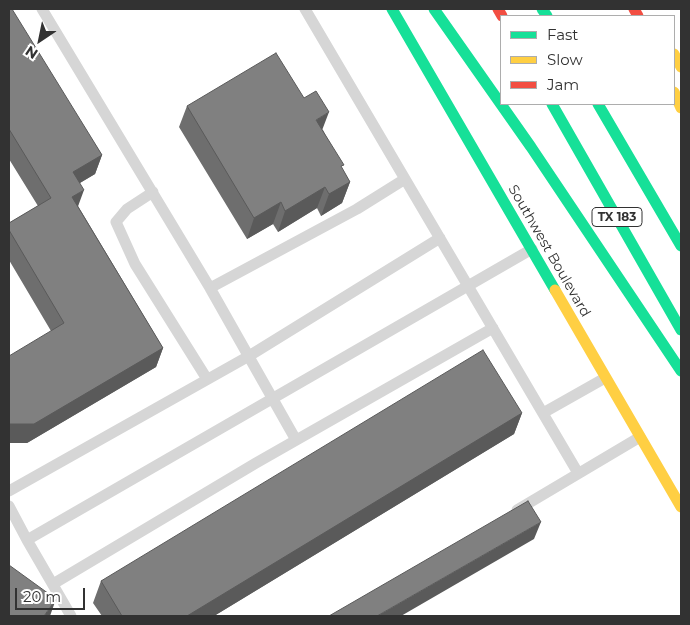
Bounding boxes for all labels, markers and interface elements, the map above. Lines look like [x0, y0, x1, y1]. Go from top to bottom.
north arrow [15, 15, 65, 65]
legend [500, 15, 675, 105]
text: Fast [547, 25, 578, 44]
text: N [22, 42, 41, 63]
text: Slow [547, 50, 583, 69]
text: Jam [547, 75, 579, 94]
street label: Southwest Boulevard [504, 182, 594, 320]
road number: TX 183 [592, 208, 642, 226]
scale bar [18, 578, 88, 610]
text: 20 m [23, 587, 61, 606]

